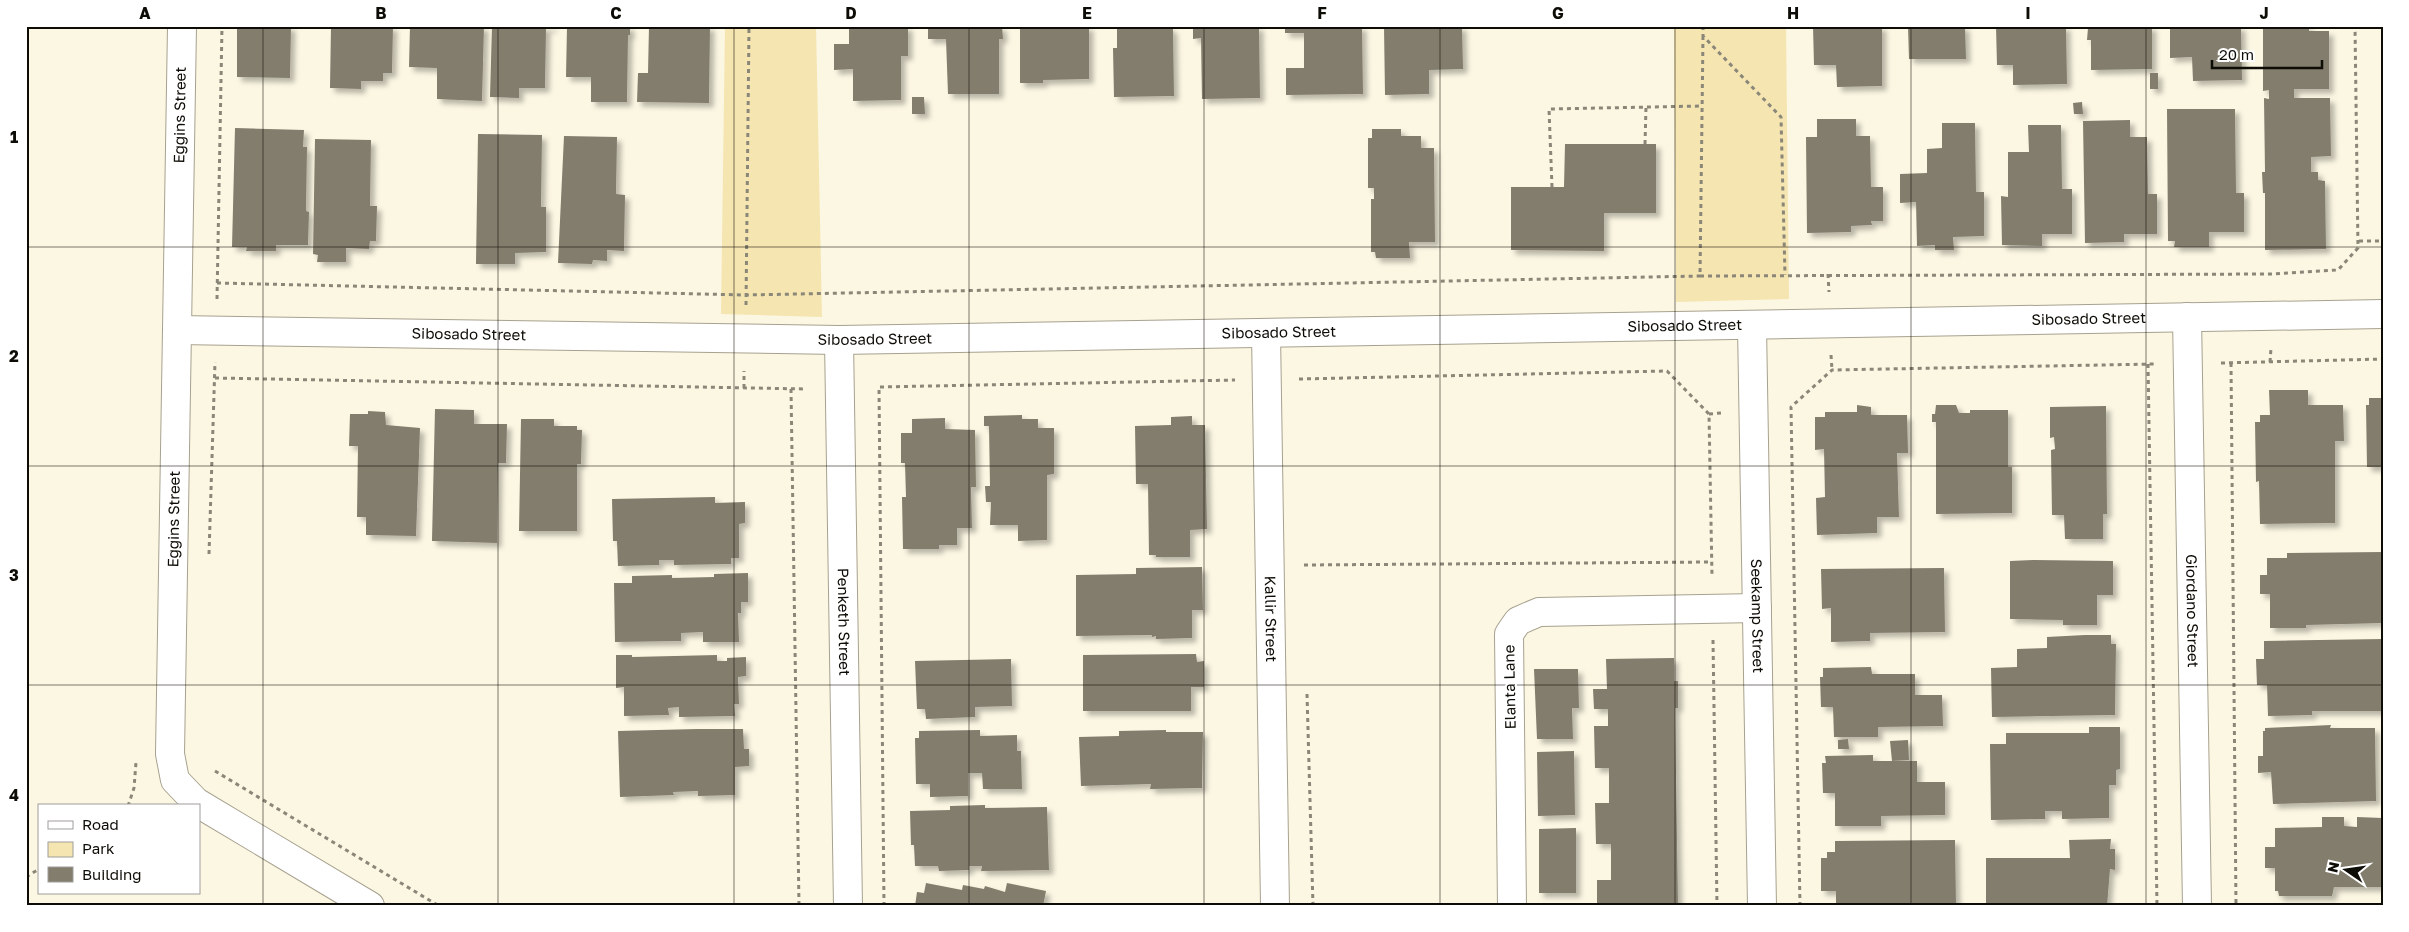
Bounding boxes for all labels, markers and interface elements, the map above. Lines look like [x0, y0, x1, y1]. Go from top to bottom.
text: A [139, 3, 151, 23]
text: B [375, 3, 387, 23]
text: C [610, 3, 622, 23]
text: D [845, 3, 857, 23]
text: E [1082, 3, 1092, 23]
text: F [1317, 3, 1327, 23]
text: G [1552, 3, 1564, 23]
text: H [1787, 3, 1799, 23]
text: I [2025, 3, 2031, 23]
text: J [2259, 3, 2269, 23]
scale bar [2212, 38, 2322, 70]
text: 20 m [2219, 45, 2254, 63]
street label: Eggins Street [169, 66, 189, 164]
text: 1 [10, 127, 18, 147]
street label: Sibosado Street [2031, 308, 2146, 328]
street label: Sibosado Street [1627, 315, 1742, 335]
street label: Sibosado Street [1221, 322, 1336, 342]
street label: Sibosado Street [411, 324, 527, 343]
street label: Sibosado Street [817, 328, 932, 348]
text: 2 [9, 346, 19, 366]
street label: Eggins Street [163, 470, 183, 568]
street label: Giordano Street [2183, 554, 2203, 668]
street label: Seekamp Street [1748, 559, 1768, 673]
text: 3 [9, 565, 19, 585]
street label: Penketh Street [835, 568, 854, 676]
street label: Kallir Street [1262, 576, 1281, 662]
street label: Elanta Lane [1499, 644, 1519, 730]
text: 4 [9, 785, 19, 805]
legend [38, 804, 200, 894]
text: Road [82, 815, 119, 833]
text: Park [82, 839, 115, 857]
north arrow [2322, 844, 2372, 894]
text: N [2323, 860, 2342, 874]
text: Building [82, 865, 142, 883]

